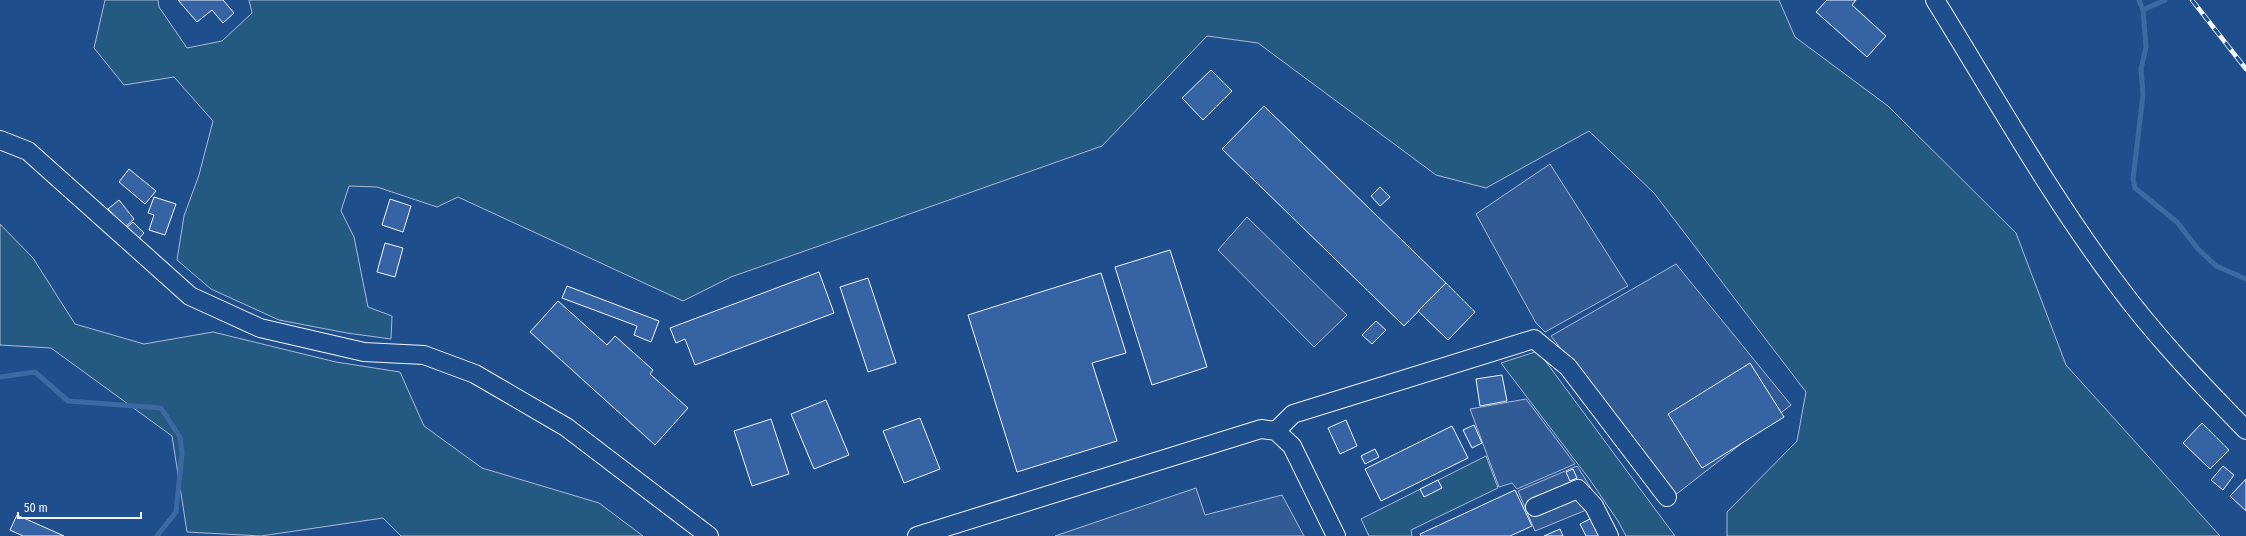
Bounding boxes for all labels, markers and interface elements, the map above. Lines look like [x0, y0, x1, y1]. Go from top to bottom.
scale bar [18, 494, 141, 520]
text: 50 m [24, 501, 48, 515]

